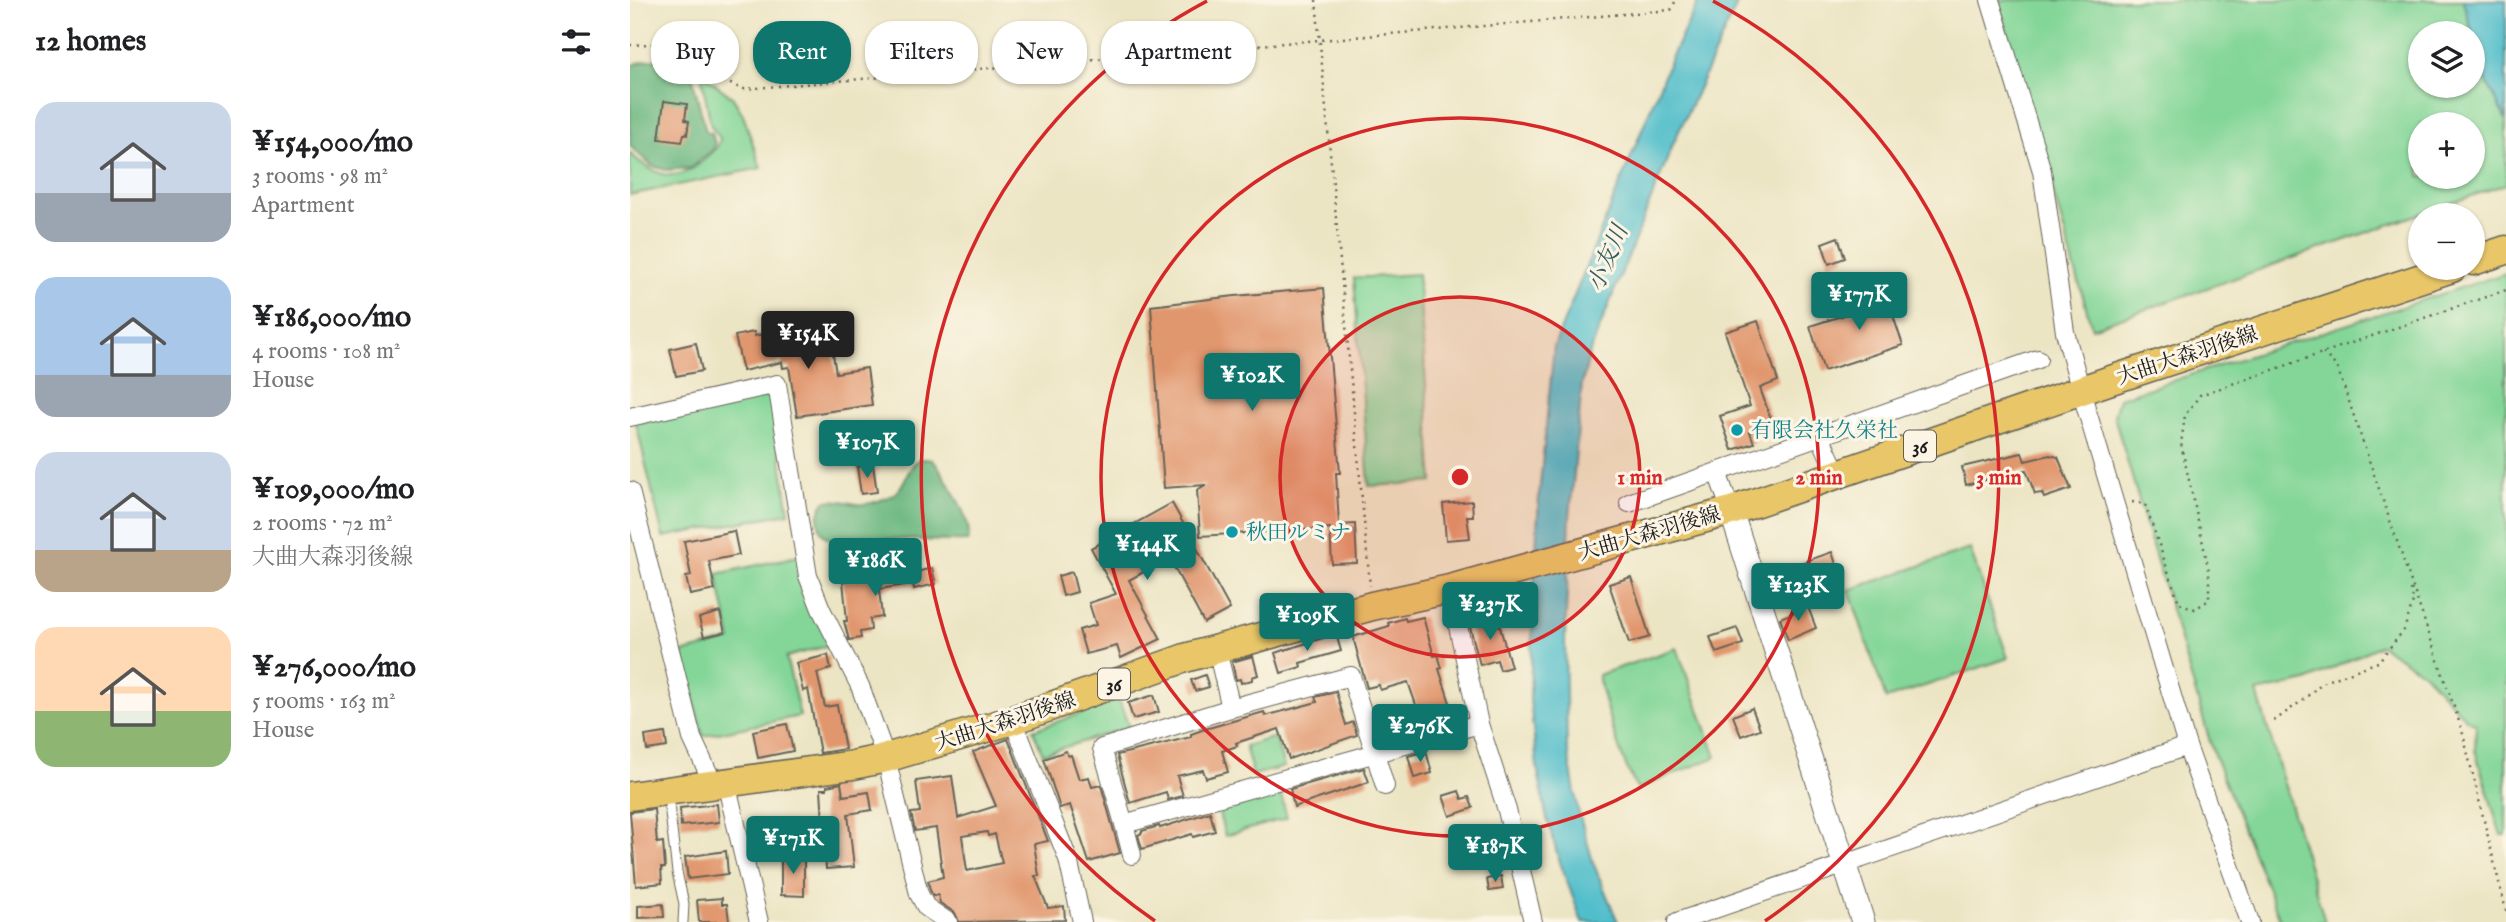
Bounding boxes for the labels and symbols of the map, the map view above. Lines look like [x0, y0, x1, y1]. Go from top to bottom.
water label: 小友川 [1582, 218, 1636, 296]
pin: ¥177K [1810, 272, 1908, 332]
pin: ¥154K [759, 312, 857, 371]
street label: 大曲大森羽後線 [2113, 321, 2262, 392]
pin: ¥102K [1203, 354, 1301, 413]
place label: 有限会社久栄社 [1751, 418, 1898, 445]
pin: ¥107K [818, 420, 916, 480]
marker: 有限会社久栄社 [1729, 422, 1745, 438]
road number: 36 [1904, 430, 1936, 462]
centre of rings [1448, 465, 1472, 489]
text: 1 min [1617, 465, 1663, 492]
text: 2 min [1795, 465, 1843, 492]
text: 3 min [1976, 465, 2022, 492]
street label: 大曲大森羽後線 [1575, 501, 1724, 568]
place label: 秋田ルミナ [1246, 520, 1351, 547]
pin: ¥144K [1098, 522, 1196, 582]
marker: 秋田ルミナ [1224, 524, 1240, 540]
pin: ¥186K [826, 538, 924, 598]
pin: ¥123K [1749, 564, 1847, 623]
pin: ¥237K [1441, 582, 1539, 642]
pin: ¥109K [1258, 594, 1356, 653]
road number: 36 [1098, 668, 1130, 699]
street label: 大曲大森羽後線 [931, 687, 1080, 758]
pin: ¥276K [1371, 704, 1469, 764]
pin: ¥171K [744, 816, 842, 876]
pin: ¥187K [1446, 824, 1544, 884]

